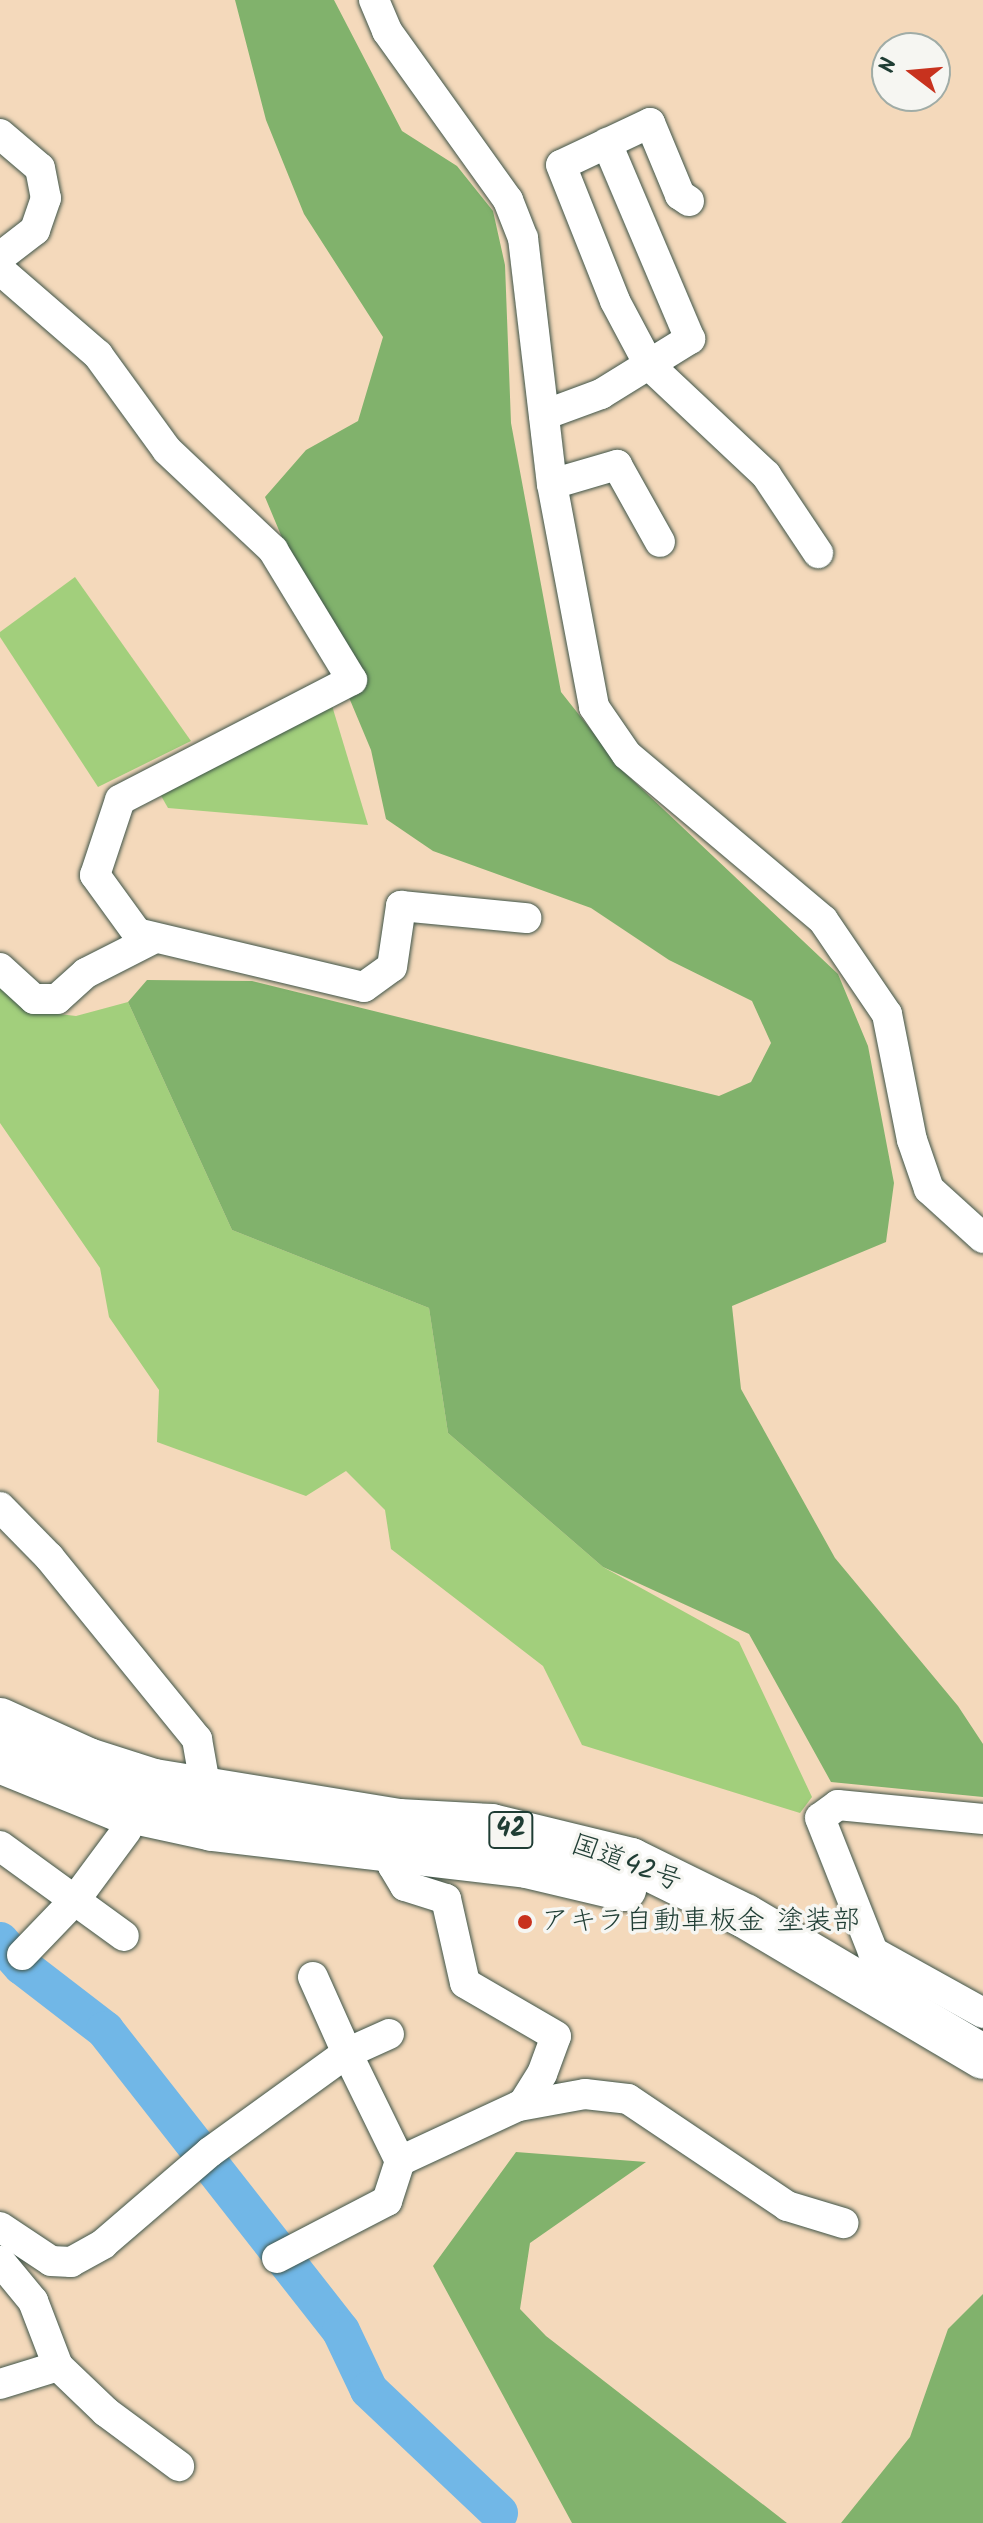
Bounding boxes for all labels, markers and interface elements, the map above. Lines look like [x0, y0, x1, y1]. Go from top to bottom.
north arrow [871, 32, 951, 112]
text: N [871, 54, 908, 77]
road number: 42 [487, 1808, 535, 1852]
street label: 国道42号 [566, 1828, 686, 1900]
place label: アキラ自動車板金 塗装部 [541, 1905, 860, 1939]
marker: アキラ自動車板金 塗装部 [516, 1913, 534, 1931]

